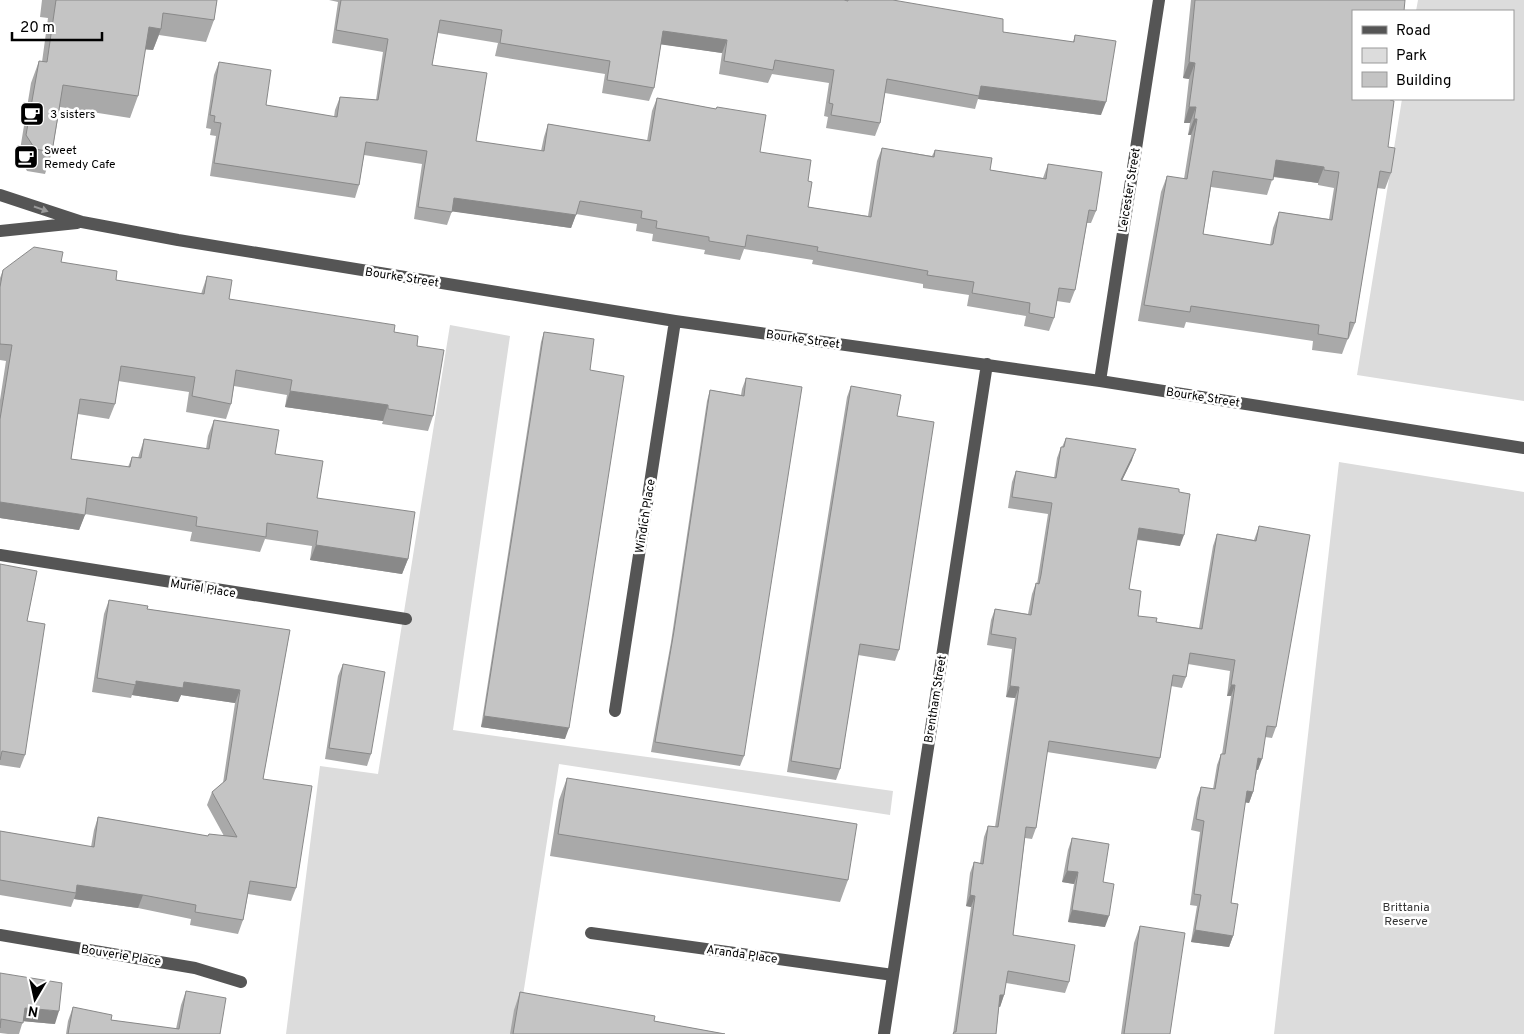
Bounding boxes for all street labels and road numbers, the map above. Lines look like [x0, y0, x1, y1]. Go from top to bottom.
street label: Leicester Street [1115, 147, 1145, 234]
street label: Bourke Street [364, 264, 440, 292]
street label: Bourke Street [765, 327, 841, 353]
street label: Bourke Street [1165, 384, 1241, 412]
street label: Windich Place [632, 478, 660, 555]
street label: Muriel Place [169, 576, 237, 602]
street label: Brentham Street [921, 654, 951, 744]
street label: Bouverie Place [80, 942, 162, 970]
street label: Aranda Place [705, 942, 778, 968]

